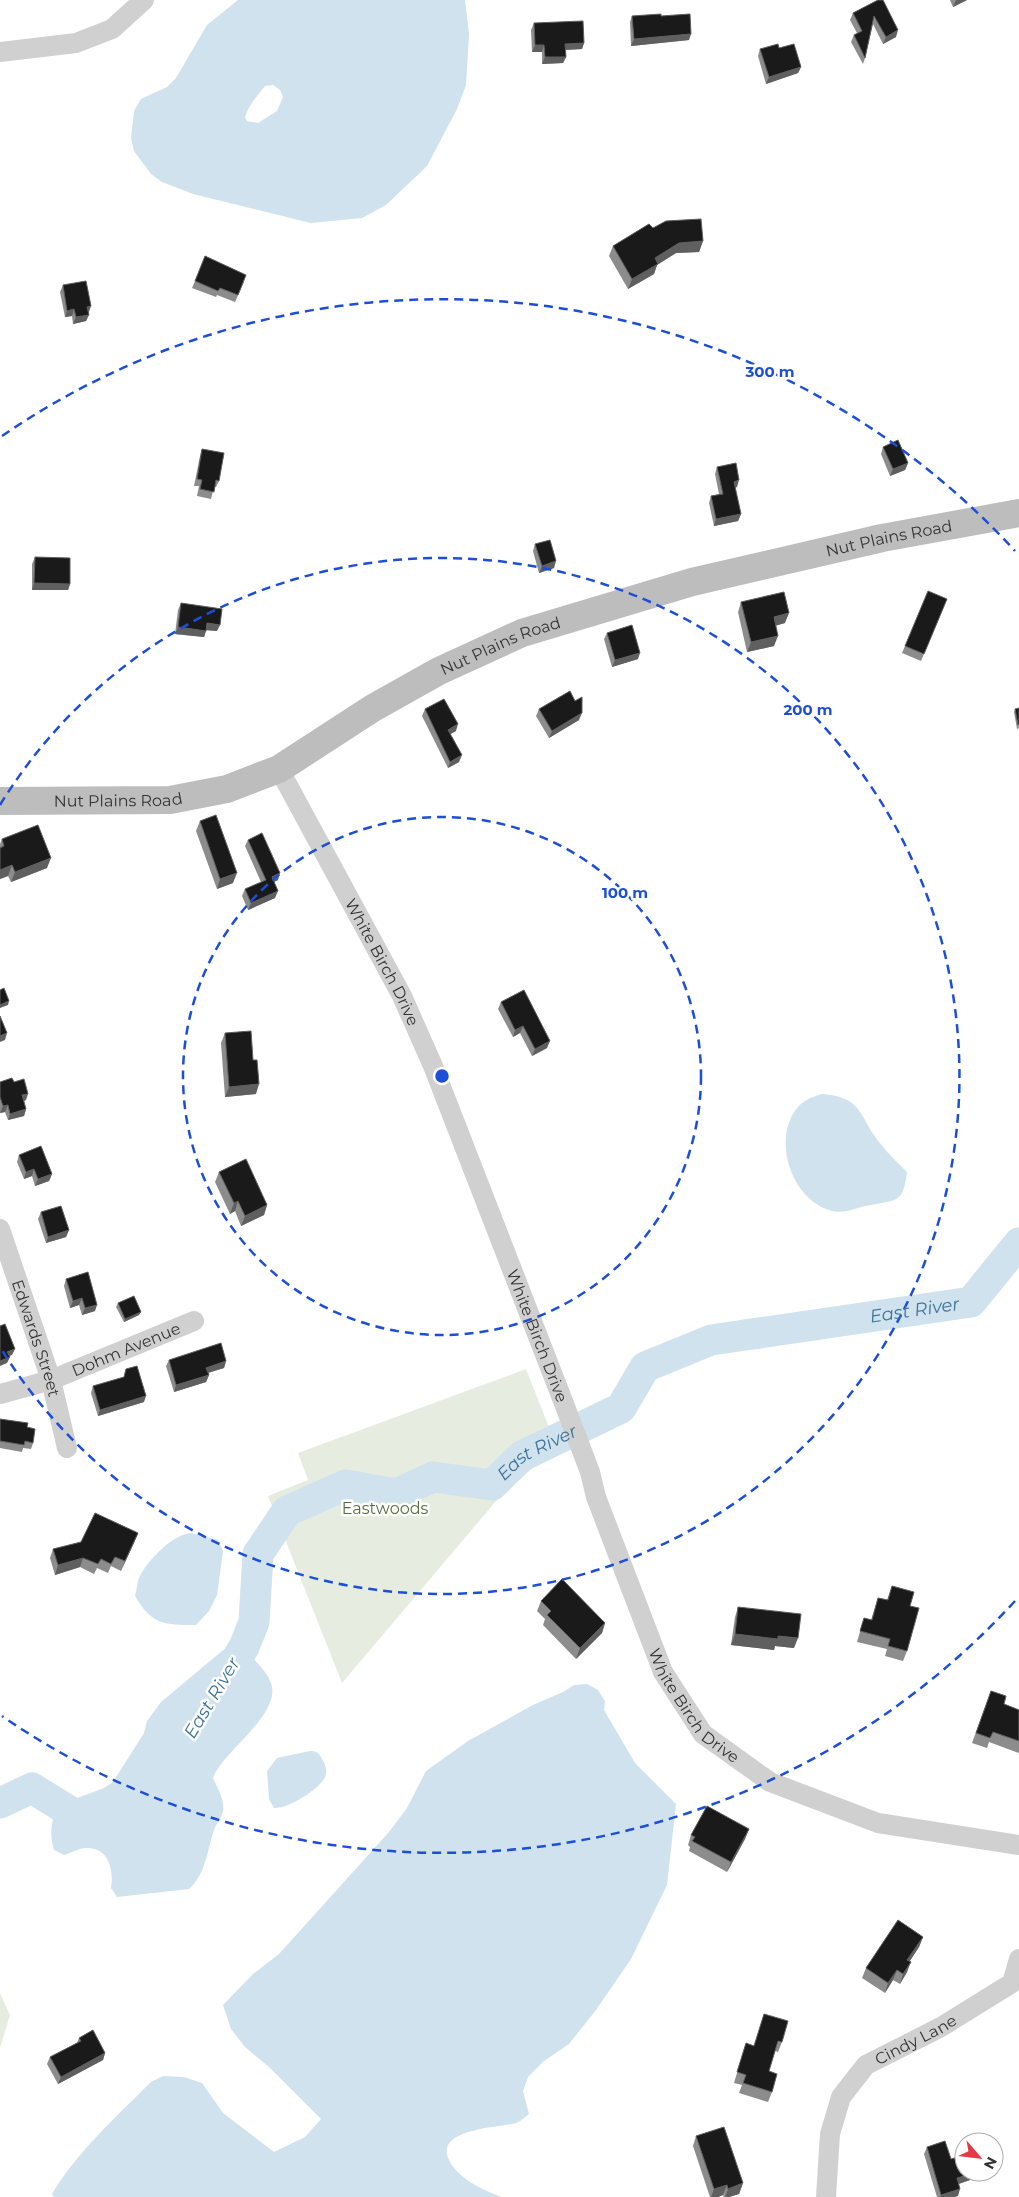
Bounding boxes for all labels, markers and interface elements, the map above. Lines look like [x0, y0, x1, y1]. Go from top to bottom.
text: 300 m [744, 362, 795, 381]
street label: Nut Plains Road [824, 516, 954, 560]
street label: Nut Plains Road [437, 613, 563, 679]
text: 200 m [783, 700, 833, 719]
street label: Nut Plains Road [54, 788, 184, 810]
text: 100 m [602, 883, 648, 902]
street label: White Birch Drive [341, 895, 423, 1029]
centre of rings [433, 1067, 451, 1085]
street label: White Birch Drive [503, 1266, 572, 1405]
street label: Edwards Street [8, 1277, 64, 1399]
water label: East River [868, 1293, 962, 1328]
street label: Dohm Avenue [69, 1318, 183, 1380]
water label: East River [492, 1420, 581, 1485]
park label: Eastwoods [342, 1499, 429, 1518]
street label: White Birch Drive [645, 1646, 743, 1767]
water label: East River [179, 1653, 245, 1742]
street label: Cindy Lane [871, 2010, 960, 2069]
north arrow [954, 2132, 1004, 2182]
text: N [980, 2154, 1001, 2172]

